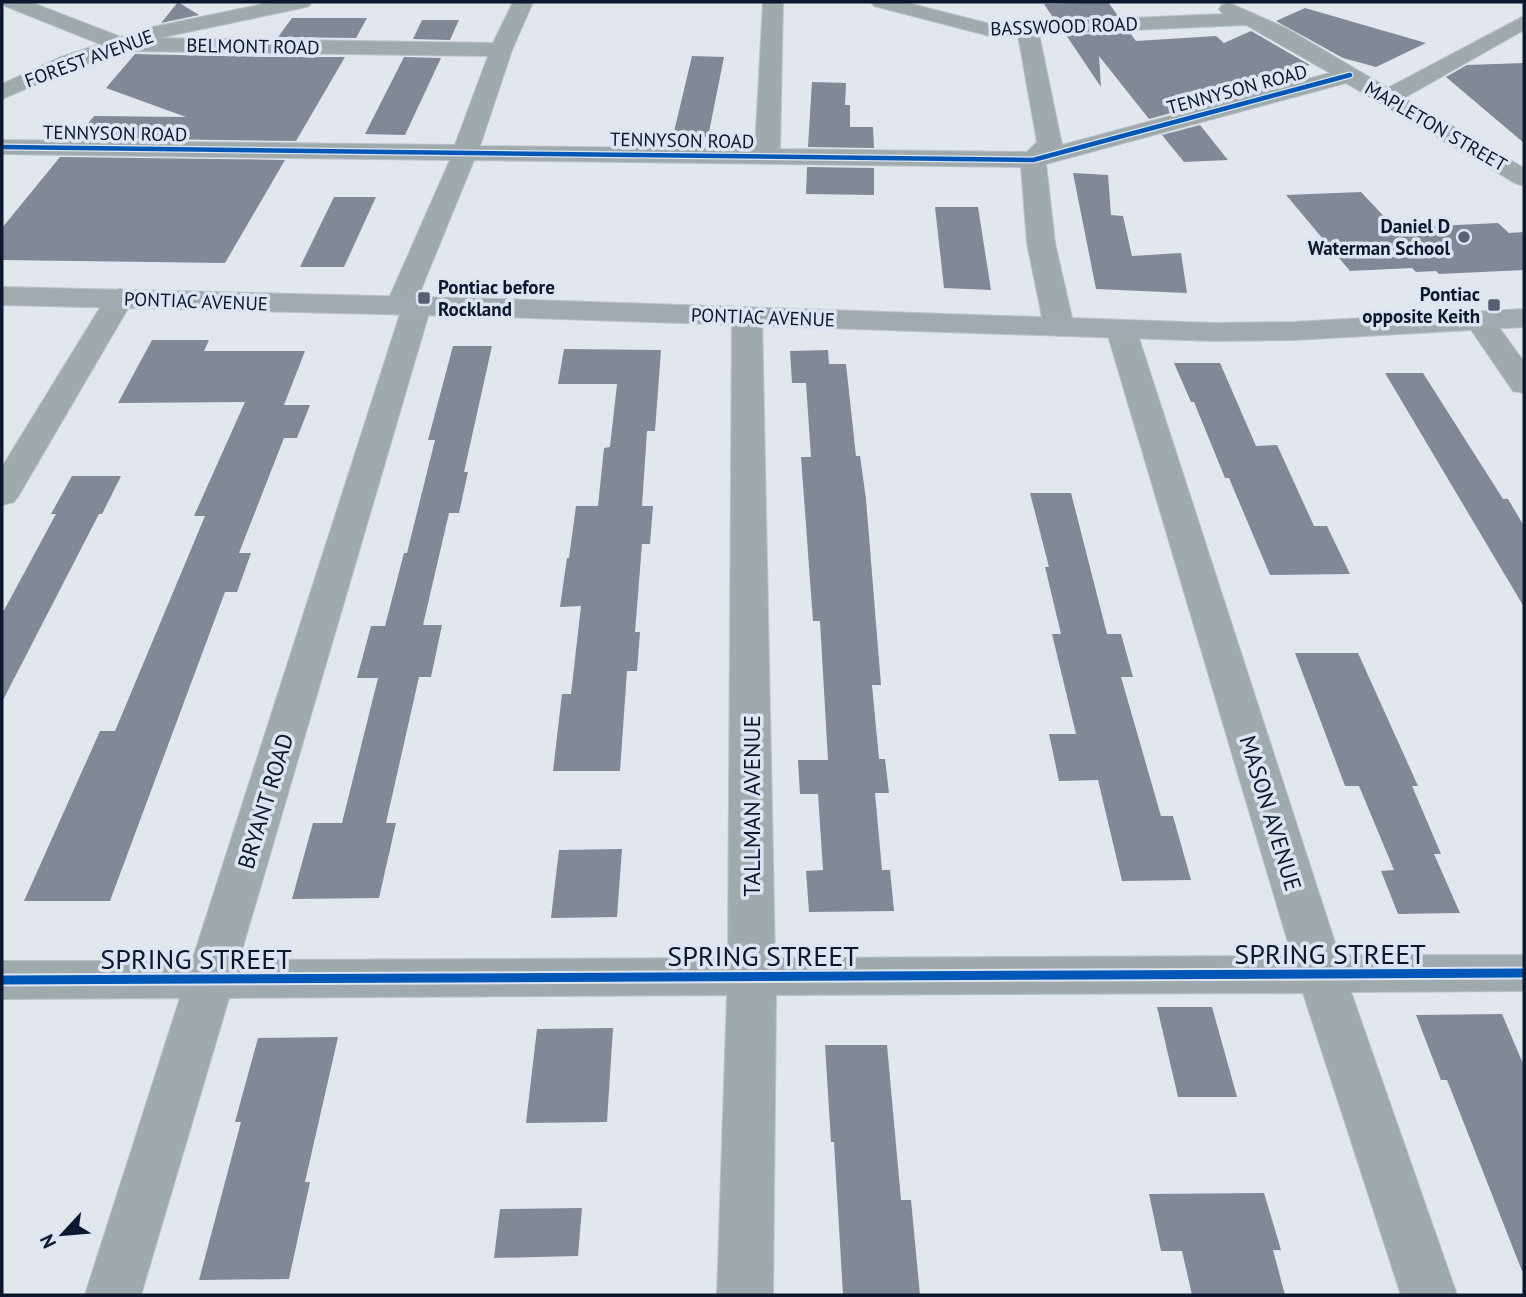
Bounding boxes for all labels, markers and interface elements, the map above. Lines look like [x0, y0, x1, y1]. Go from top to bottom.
street label: BASSWOOD ROAD [990, 11, 1138, 41]
street label: FOREST AVENUE [21, 24, 157, 92]
street label: BELMONT ROAD [186, 33, 320, 59]
street label: TENNYSON ROAD [1164, 59, 1310, 119]
street label: MAPLETON STREET [1361, 76, 1512, 177]
street label: TENNYSON ROAD [43, 120, 187, 146]
street label: TENNYSON ROAD [610, 127, 754, 153]
place label: Daniel D Waterman School [1308, 214, 1450, 260]
marker: Daniel D Waterman School [1456, 229, 1472, 245]
place label: Pontiac before Rockland [438, 275, 555, 321]
place label: Pontiac opposite Keith [1362, 282, 1480, 328]
street label: PONTIAC AVENUE [124, 286, 268, 316]
marker: Pontiac before Rockland [416, 290, 432, 306]
marker: Pontiac opposite Keith [1486, 297, 1502, 313]
street label: PONTIAC AVENUE [691, 302, 835, 332]
street label: TALLMAN AVENUE [737, 715, 766, 897]
street label: BRYANT ROAD [231, 730, 299, 872]
street label: MASON AVENUE [1234, 732, 1308, 894]
street label: SPRING STREET [1234, 935, 1426, 972]
street label: SPRING STREET [667, 937, 859, 974]
street label: SPRING STREET [100, 940, 292, 977]
north arrow [28, 1199, 98, 1269]
text: N [34, 1231, 61, 1252]

